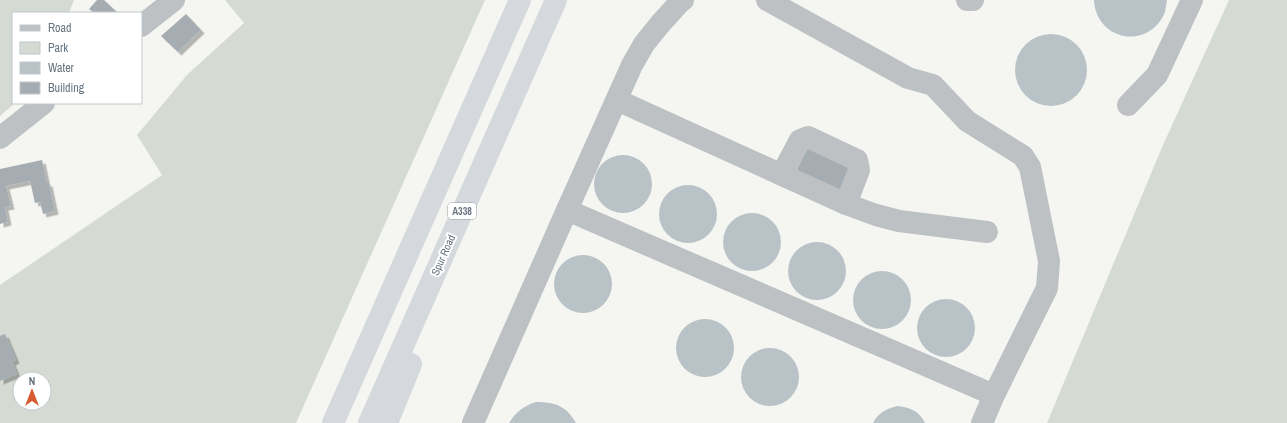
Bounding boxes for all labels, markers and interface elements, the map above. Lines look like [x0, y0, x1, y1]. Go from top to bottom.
legend [12, 12, 142, 104]
text: Road [48, 20, 72, 36]
text: Park [48, 40, 68, 56]
text: Water [48, 60, 75, 76]
text: Building [48, 80, 85, 96]
road number: A338 [448, 203, 476, 219]
street label: Spur Road [428, 232, 458, 278]
north arrow [12, 371, 52, 411]
text: N [29, 374, 35, 388]

